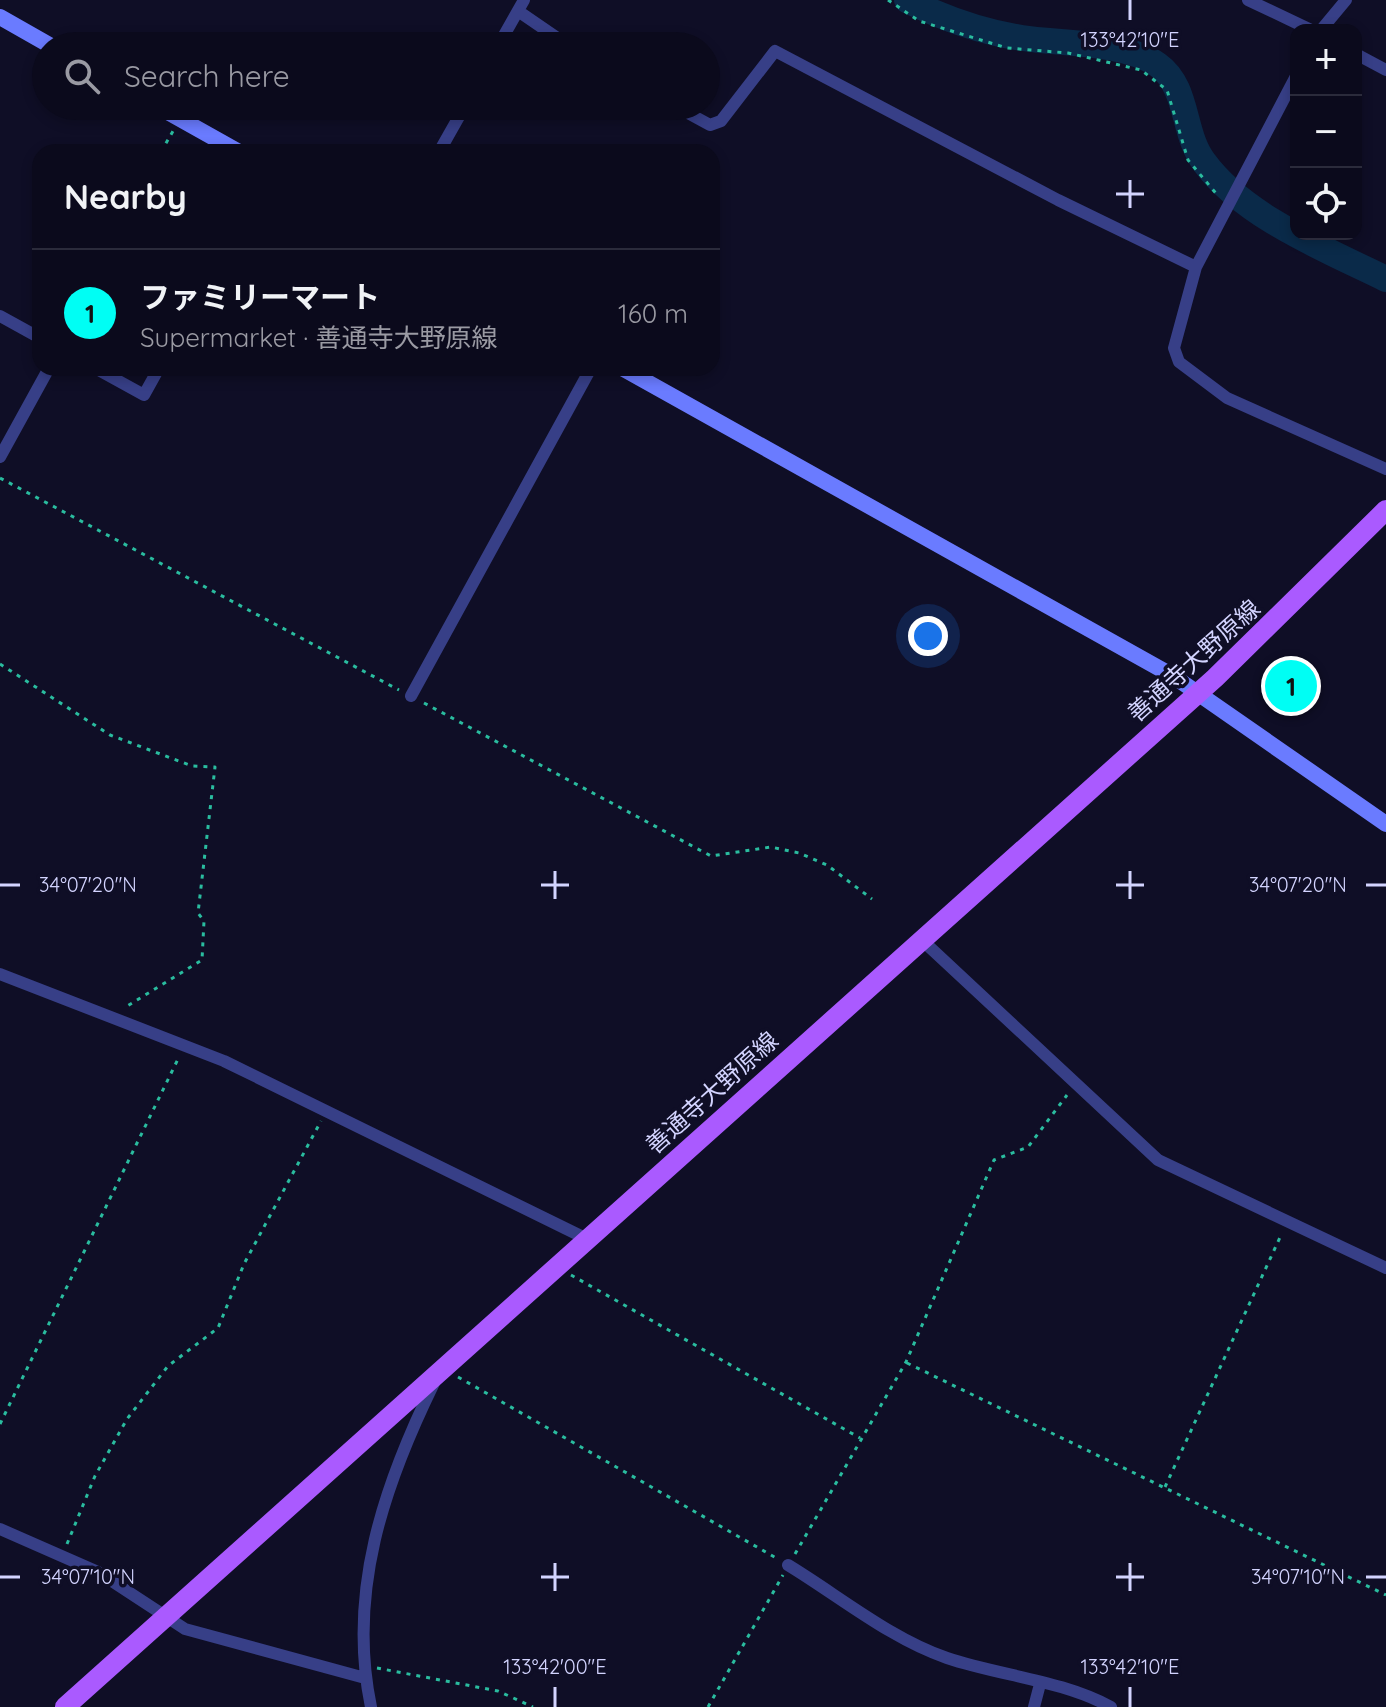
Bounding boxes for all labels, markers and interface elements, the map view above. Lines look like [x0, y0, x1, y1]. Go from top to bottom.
map controls [1290, 24, 1362, 240]
button: + [1290, 24, 1362, 96]
text: 133°42'10"E [1081, 27, 1179, 52]
search box [32, 32, 720, 120]
icon: search [60, 54, 104, 98]
text: Search here [124, 57, 290, 95]
button: − [1290, 96, 1362, 168]
button: locate [1290, 168, 1362, 240]
text: Nearby [64, 175, 187, 218]
text: ファミリーマート [140, 278, 380, 316]
text: 1 [85, 297, 95, 330]
text: 160 m [618, 297, 688, 330]
text: Supermarket · 善通寺大野原線 [140, 321, 497, 354]
street label: 善通寺大野原線 [1121, 593, 1266, 728]
your location [908, 616, 948, 656]
pin: 1 [1265, 656, 1317, 716]
text: 34°07'20"N [39, 872, 137, 897]
text: 34°07'20"N [1249, 872, 1347, 897]
street label: 善通寺大野原線 [639, 1025, 784, 1160]
text: 34°07'10"N [41, 1564, 135, 1589]
text: 34°07'10"N [1251, 1564, 1345, 1589]
text: 133°42'00"E [503, 1654, 607, 1679]
text: 133°42'10"E [1081, 1654, 1179, 1679]

